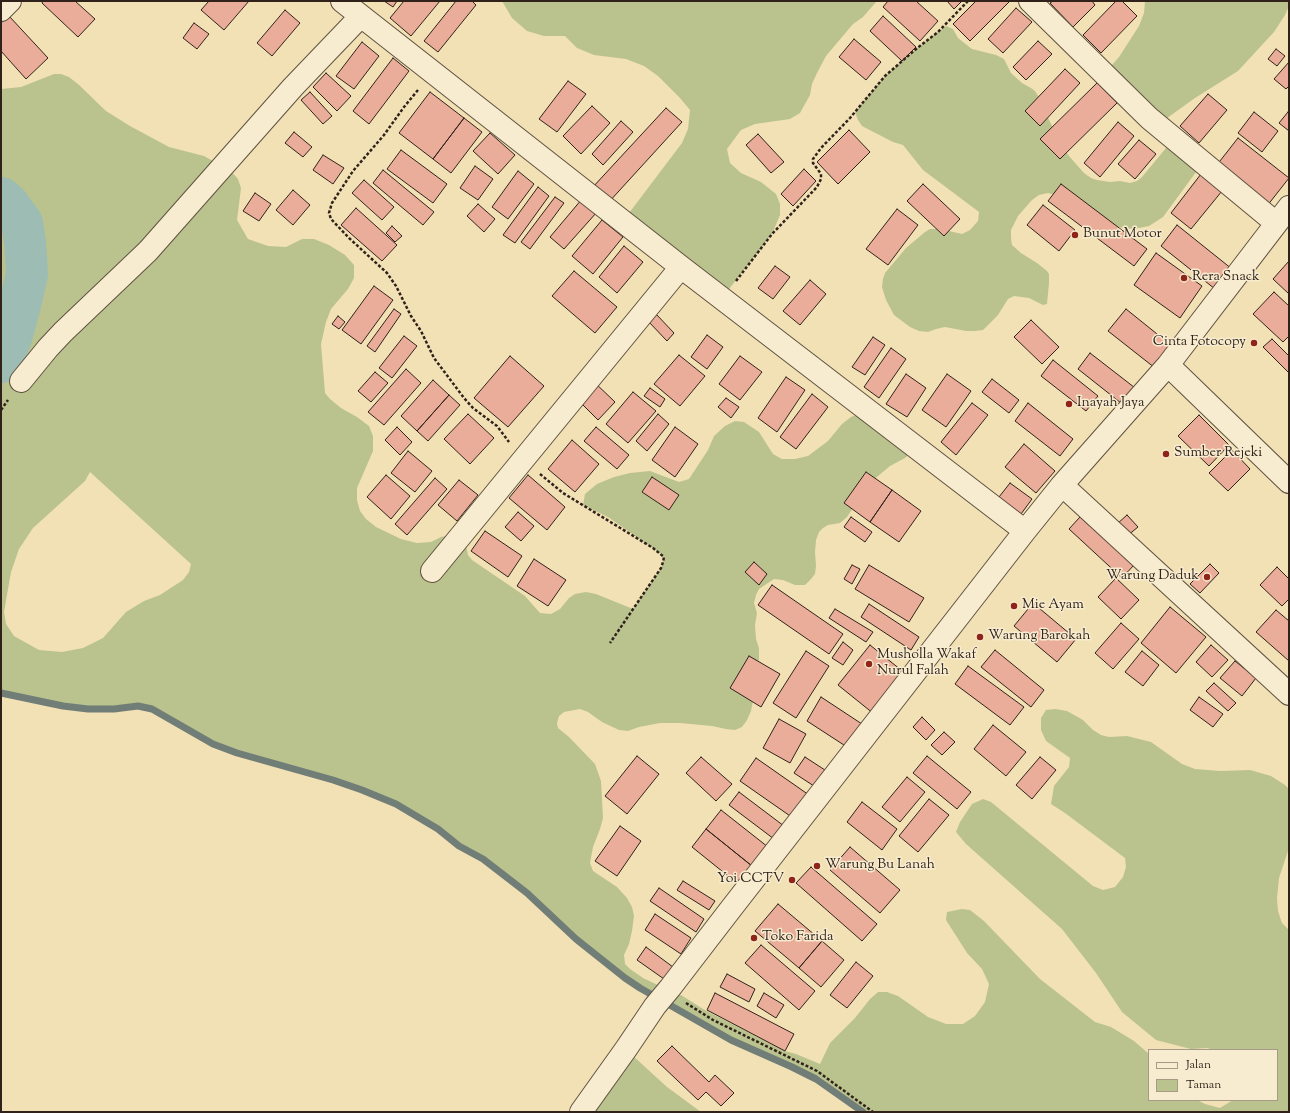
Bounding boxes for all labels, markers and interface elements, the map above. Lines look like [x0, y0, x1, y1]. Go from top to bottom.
place label: Bunut Motor [1083, 227, 1162, 243]
marker: Bunut Motor [1070, 230, 1080, 240]
place label: Rera Snack [1192, 270, 1260, 286]
marker: Rera Snack [1179, 273, 1189, 283]
place label: Cinta Fotocopy [1153, 335, 1246, 351]
marker: Cinta Fotocopy [1249, 338, 1259, 348]
place label: Inayah Jaya [1077, 396, 1144, 412]
marker: Inayah Jaya [1064, 399, 1074, 409]
place label: Sumber Rejeki [1174, 446, 1262, 462]
marker: Sumber Rejeki [1161, 449, 1171, 459]
place label: Warung Daduk [1106, 569, 1199, 585]
marker: Warung Daduk [1202, 572, 1212, 582]
place label: Mie Ayam [1022, 598, 1084, 614]
marker: Mie Ayam [1009, 601, 1019, 611]
place label: Warung Barokah [988, 629, 1090, 645]
marker: Warung Barokah [975, 632, 985, 642]
place label: Musholla Wakaf Nurul Falah [877, 648, 976, 680]
marker: Musholla Wakaf Nurul Falah [864, 659, 874, 669]
place label: Warung Bu Lanah [825, 858, 935, 874]
marker: Warung Bu Lanah [812, 861, 822, 871]
place label: Yoi CCTV [717, 872, 784, 888]
marker: Yoi CCTV [787, 875, 797, 885]
place label: Toko Farida [762, 930, 834, 946]
marker: Toko Farida [749, 933, 759, 943]
legend [1148, 1049, 1278, 1101]
text: Jalan [1186, 1056, 1211, 1074]
text: Taman [1186, 1076, 1221, 1094]

